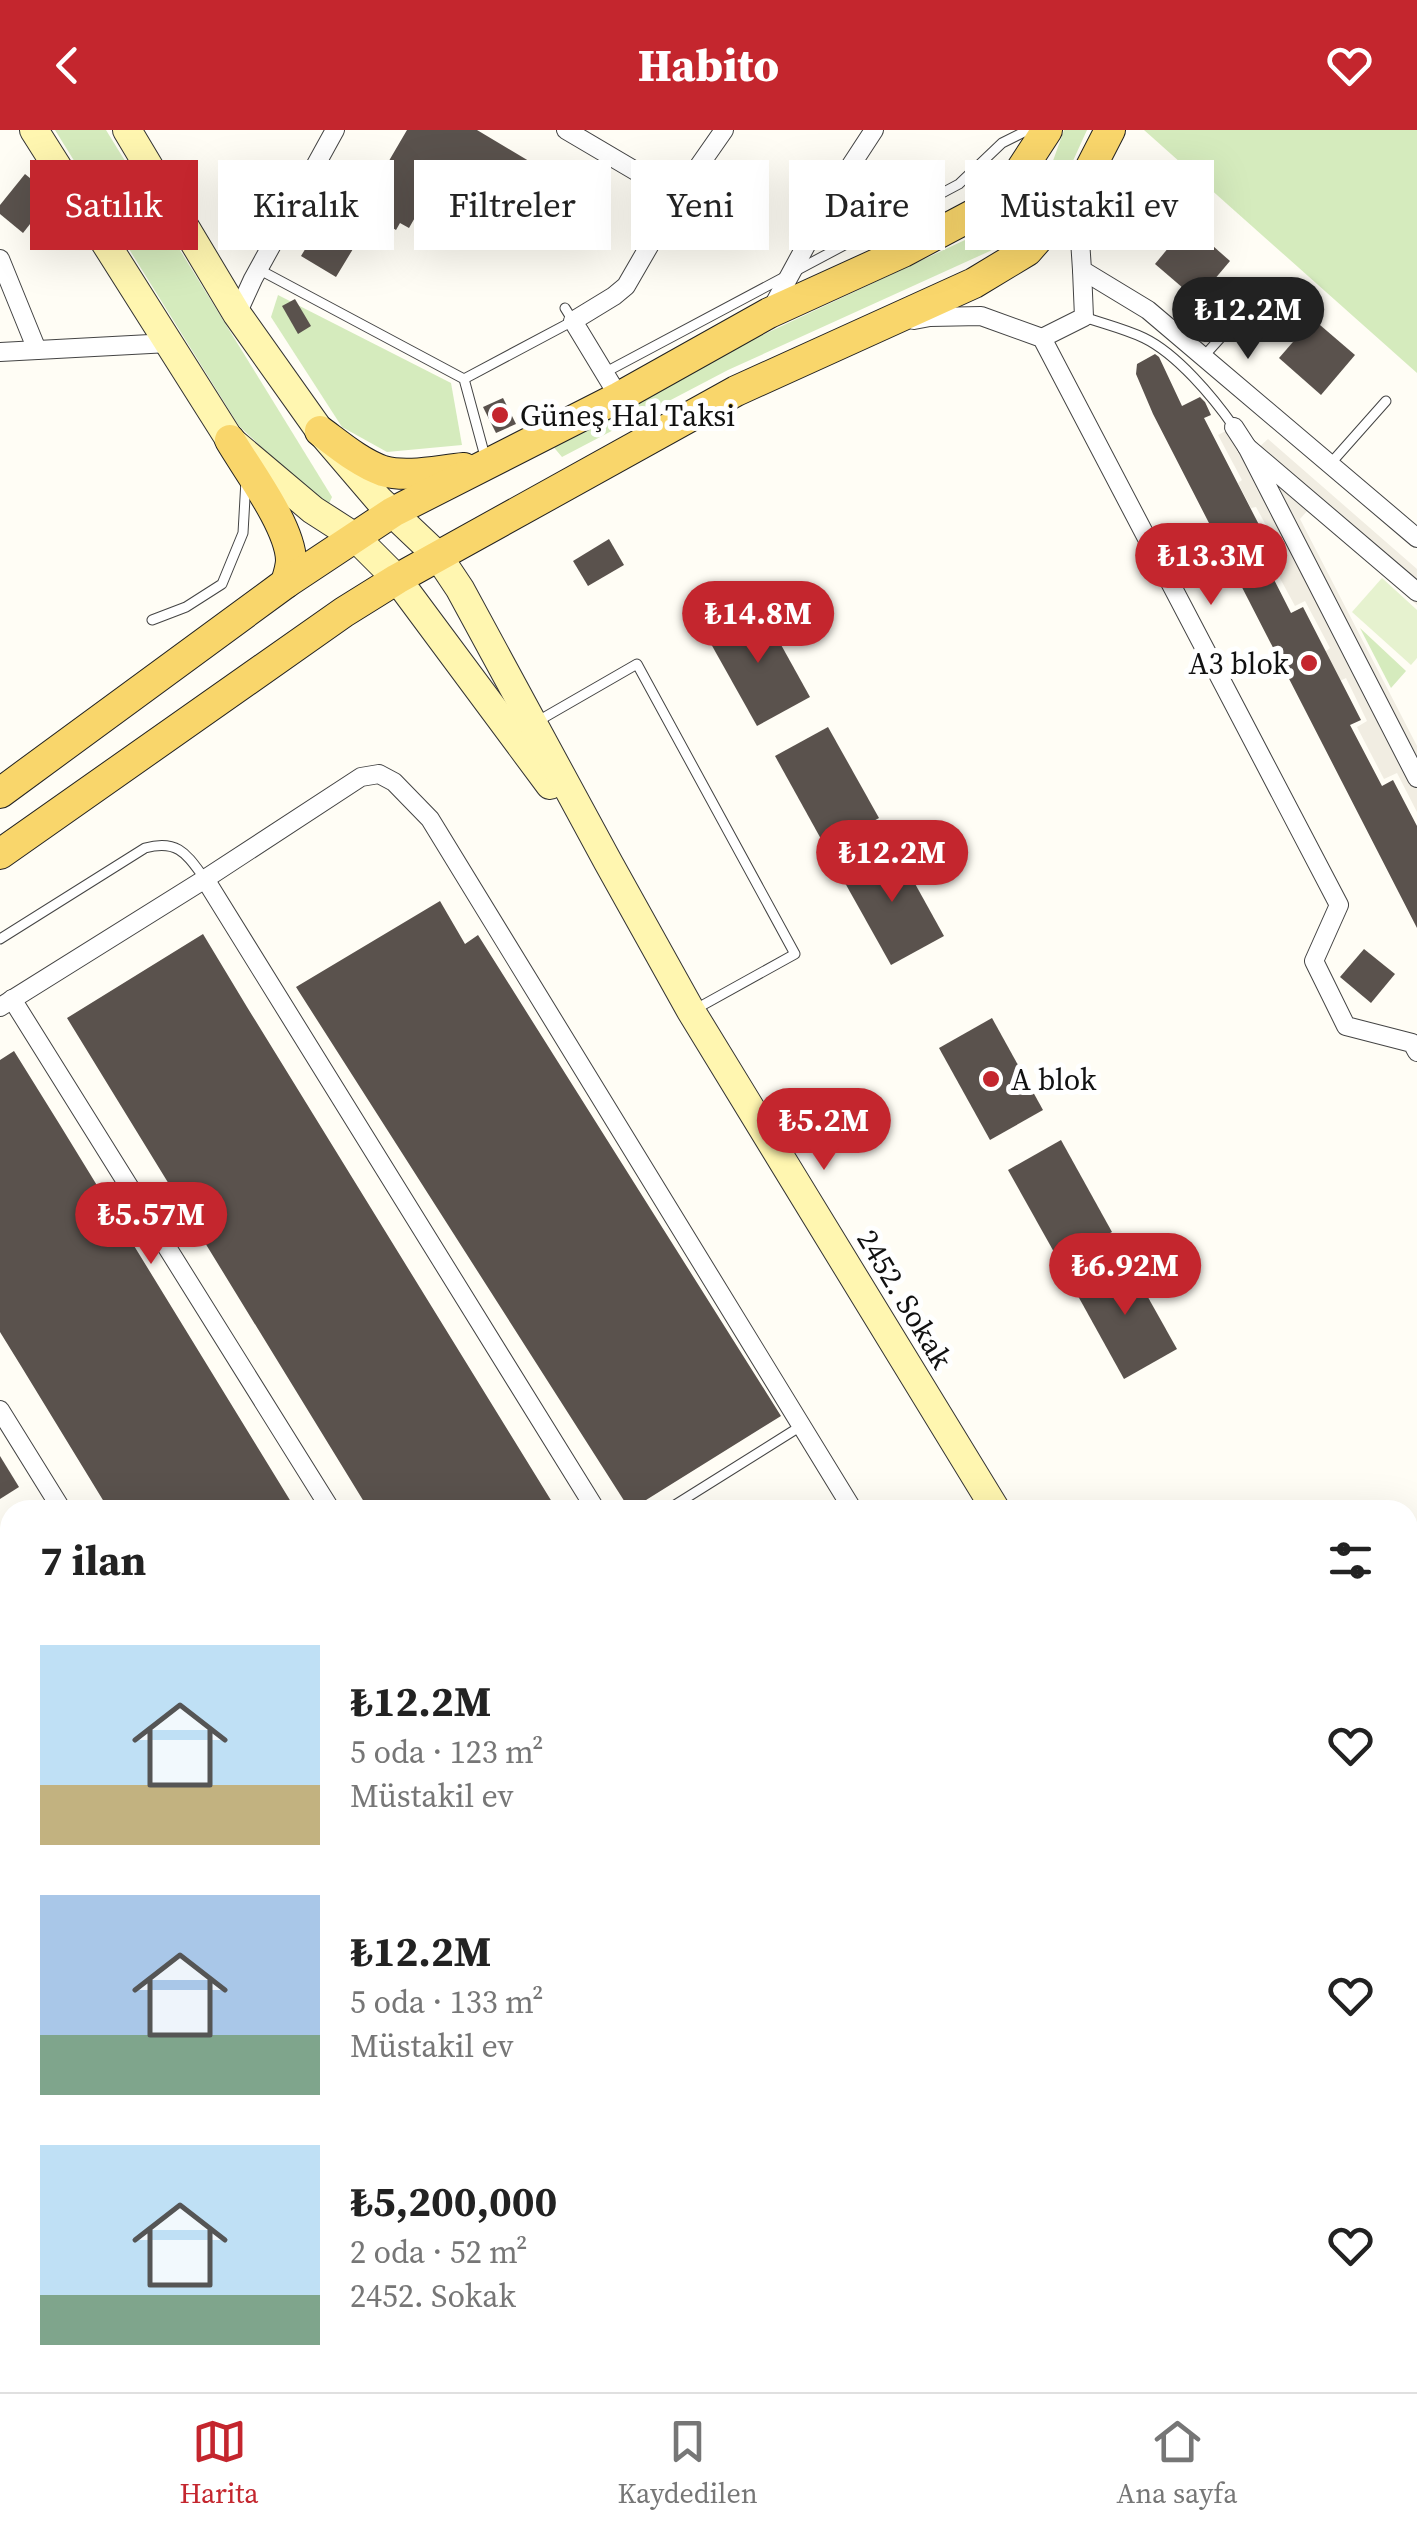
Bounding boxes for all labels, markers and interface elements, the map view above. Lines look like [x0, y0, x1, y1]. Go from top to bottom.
text: Habito [638, 34, 779, 96]
icon: back [40, 38, 95, 93]
icon: heart [1322, 38, 1377, 93]
chip: Satılık [30, 160, 198, 250]
chip: Kiralık [218, 160, 394, 250]
chip: Filtreler [414, 160, 611, 250]
chip: Yeni [631, 160, 769, 250]
chip: Daire [789, 160, 945, 250]
chip: Müstakil ev [965, 160, 1214, 250]
pin: ₺12.2M [1167, 277, 1329, 362]
text: ₺12.2M [1194, 287, 1302, 331]
place label: Güneş Hal Taksi [520, 395, 735, 436]
marker: Güneş Hal Taksi [489, 404, 511, 426]
pin: ₺13.3M [1130, 523, 1292, 608]
text: ₺13.3M [1157, 533, 1265, 577]
pin: ₺14.8M [677, 581, 839, 666]
text: ₺14.8M [704, 591, 812, 635]
place label: A3 blok [1189, 643, 1290, 684]
marker: A3 blok [1298, 652, 1320, 674]
pin: ₺12.2M [811, 820, 973, 905]
text: ₺12.2M [838, 830, 946, 874]
place label: A blok [1011, 1059, 1097, 1100]
marker: A blok [980, 1068, 1002, 1090]
pin: ₺5.2M [754, 1088, 894, 1173]
text: ₺5.2M [779, 1098, 869, 1142]
pin: ₺5.57M [70, 1182, 232, 1267]
text: ₺5.57M [97, 1192, 205, 1236]
street label: 2452. Sokak [847, 1222, 963, 1377]
pin: ₺6.92M [1044, 1233, 1206, 1318]
text: ₺6.92M [1071, 1243, 1179, 1287]
text: 7 ilan [40, 1531, 146, 1589]
icon: filters [1323, 1533, 1378, 1588]
text: ₺12.2M [350, 1672, 491, 1730]
icon: home [120, 1685, 240, 1805]
icon: heart [1323, 1718, 1378, 1773]
text: 5 oda · 123 m² [350, 1730, 544, 1774]
text: Müstakil ev [350, 1774, 514, 1818]
text: ₺12.2M [350, 1922, 491, 1980]
icon: home [120, 1935, 240, 2055]
icon: heart [1323, 1968, 1378, 2023]
text: 5 oda · 133 m² [350, 1980, 544, 2024]
text: Müstakil ev [350, 2024, 514, 2068]
text: ₺5,200,000 [350, 2172, 557, 2230]
icon: home [120, 2185, 240, 2305]
icon: heart [1323, 2218, 1378, 2273]
text: 2 oda · 52 m² [350, 2230, 528, 2274]
text: 2452. Sokak [350, 2274, 516, 2318]
tab: Harita [179, 2414, 259, 2512]
tab: Kaydedilen [618, 2414, 758, 2512]
tab: Ana sayfa [1117, 2414, 1238, 2512]

